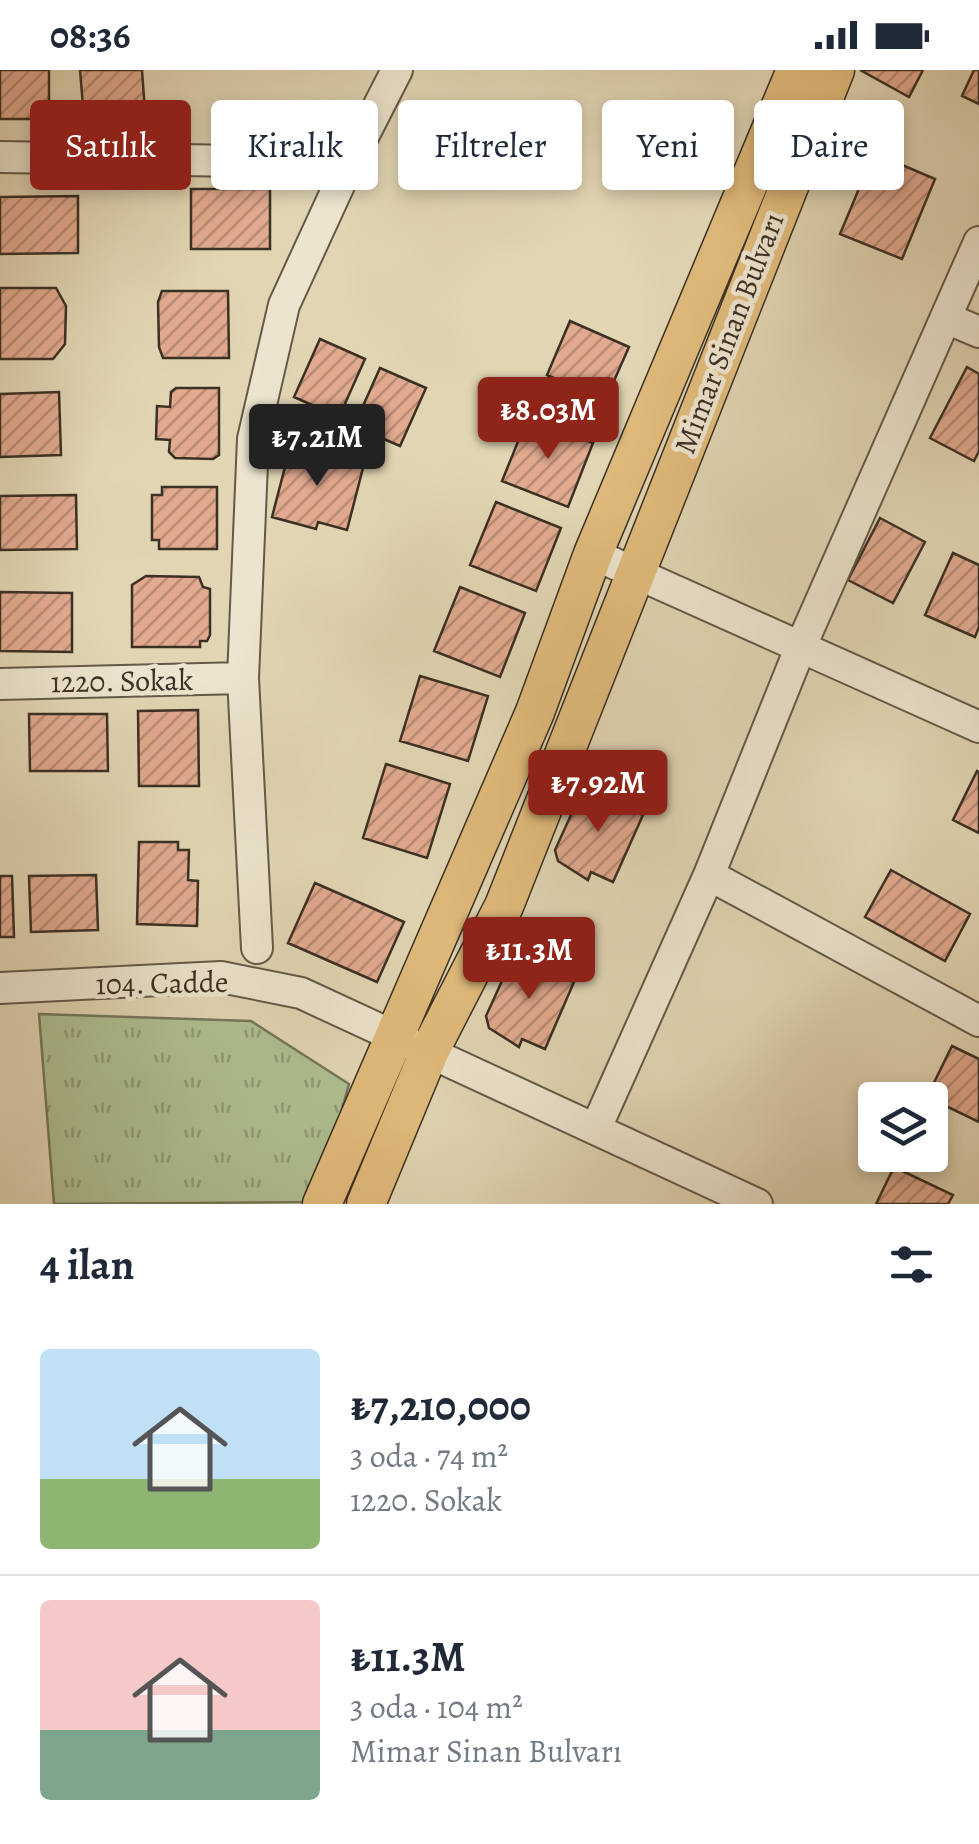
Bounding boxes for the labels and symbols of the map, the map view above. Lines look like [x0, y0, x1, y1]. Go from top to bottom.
street label: Mimar Sinan Bulvarı [665, 207, 793, 459]
pin: ₺8.03M [467, 377, 629, 462]
pin: ₺7.21M [236, 404, 398, 489]
street label: 1220. Sokak [50, 660, 194, 702]
pin: ₺7.92M [517, 750, 679, 835]
pin: ₺11.3M [448, 917, 610, 1002]
street label: 104. Cadde [95, 962, 229, 1004]

